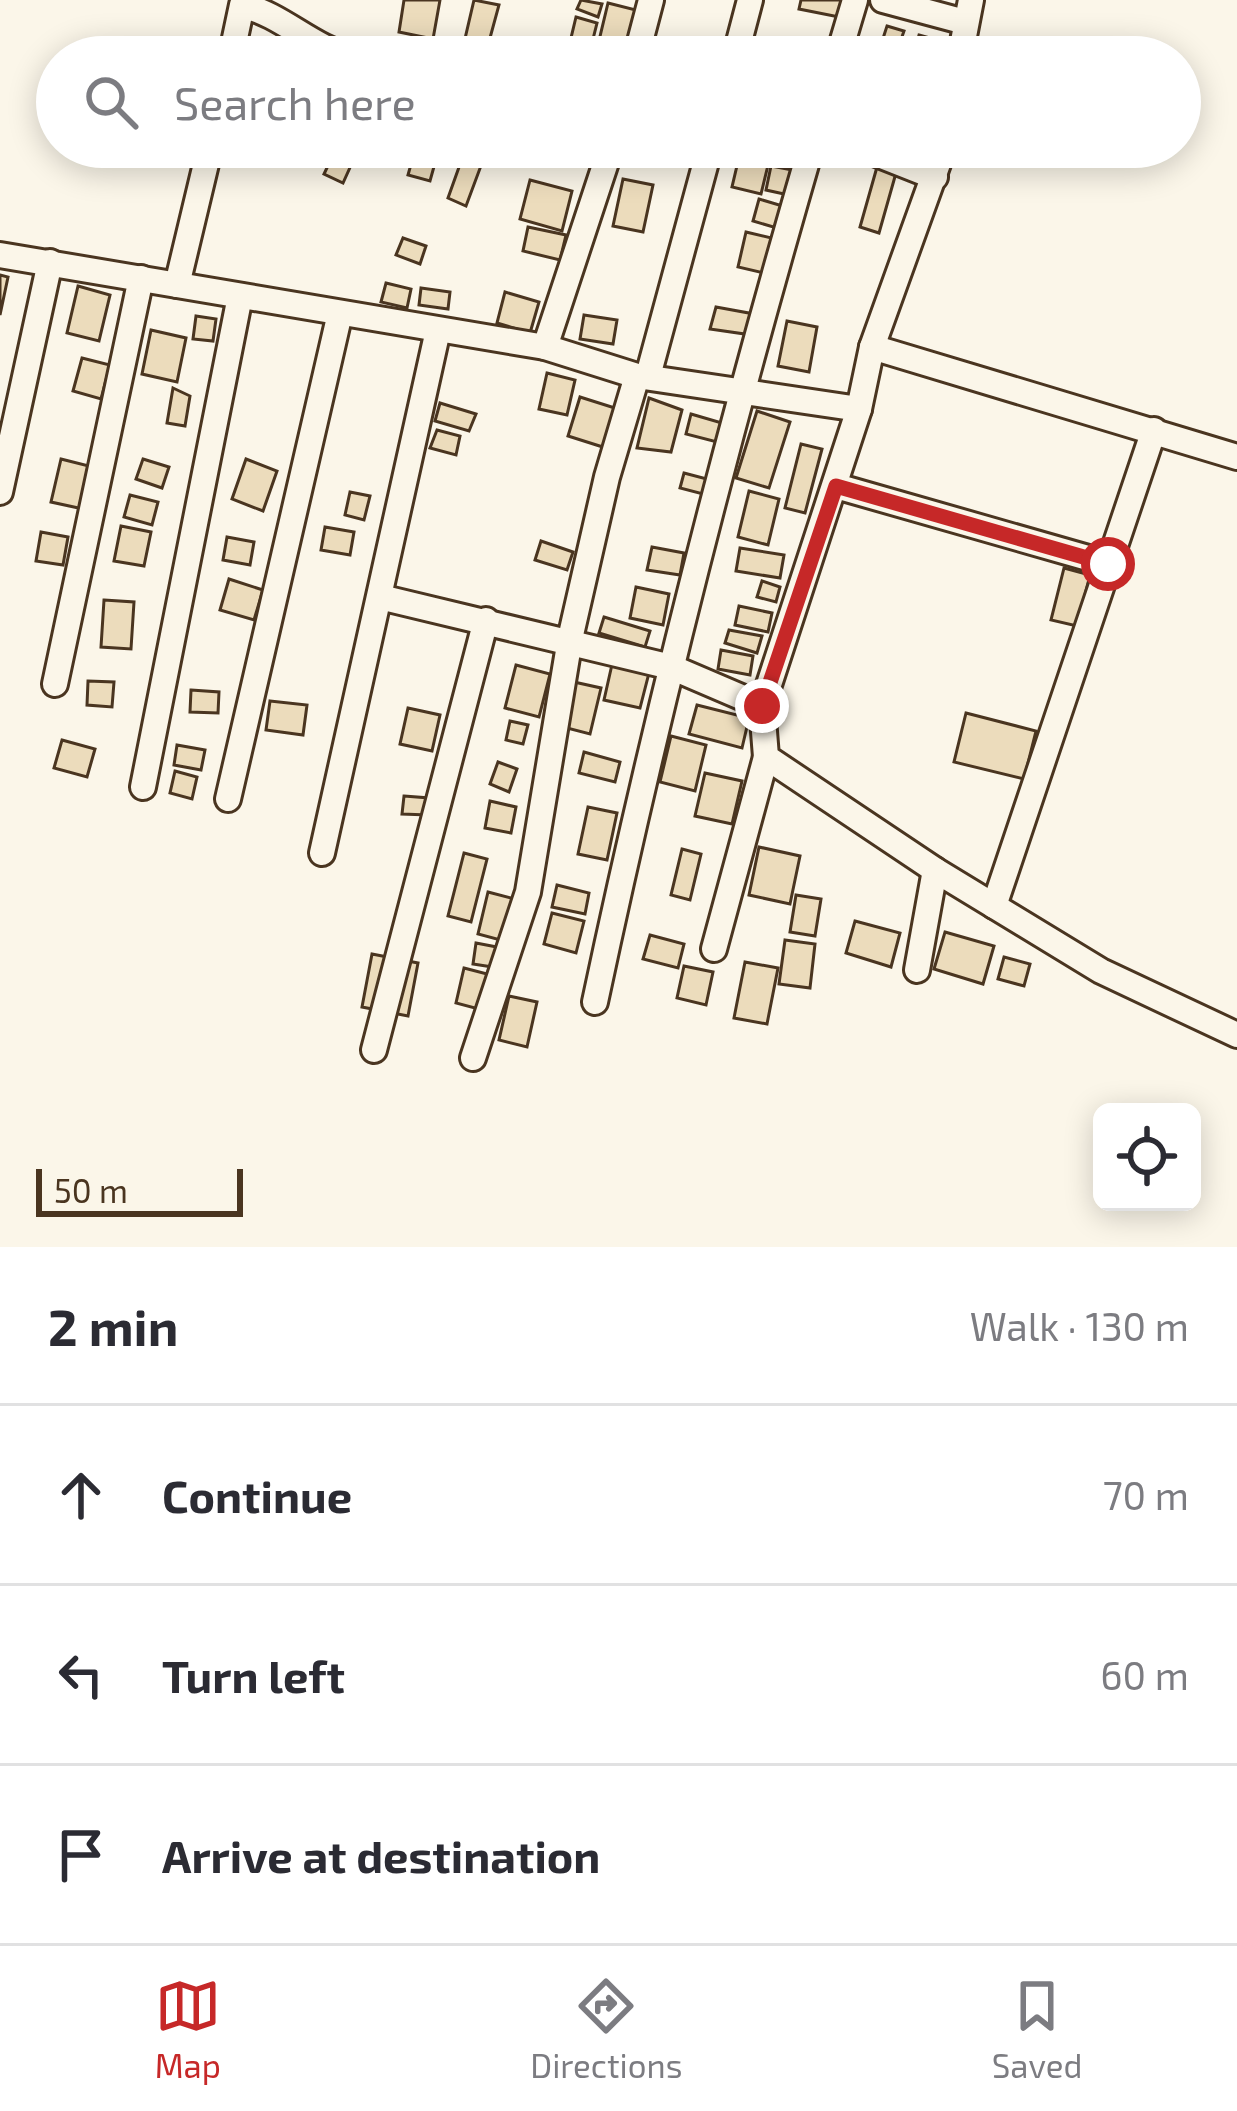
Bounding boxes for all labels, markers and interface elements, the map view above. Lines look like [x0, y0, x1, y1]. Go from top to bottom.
search box [36, 36, 1201, 168]
icon: search [78, 69, 144, 135]
text: Search here [174, 75, 416, 129]
route start [1081, 537, 1135, 591]
route end [735, 679, 789, 733]
map controls [1093, 1103, 1201, 1211]
button: locate [1093, 1103, 1201, 1211]
scale bar [36, 1163, 243, 1216]
text: 50 m [54, 1170, 128, 1210]
text: 2 min [48, 1295, 178, 1356]
text: Walk · 130 m [970, 1302, 1189, 1349]
icon: ahead [48, 1462, 114, 1528]
text: Continue [162, 1468, 352, 1522]
text: 70 m [1103, 1471, 1189, 1518]
icon: left [48, 1642, 114, 1708]
text: Turn left [162, 1648, 345, 1702]
text: 60 m [1100, 1651, 1189, 1698]
icon: arrive [48, 1822, 114, 1888]
text: Arrive at destination [162, 1828, 600, 1882]
tab: Map [155, 1973, 221, 2085]
tab: Directions [530, 1973, 682, 2085]
tab: Saved [992, 1973, 1082, 2085]

